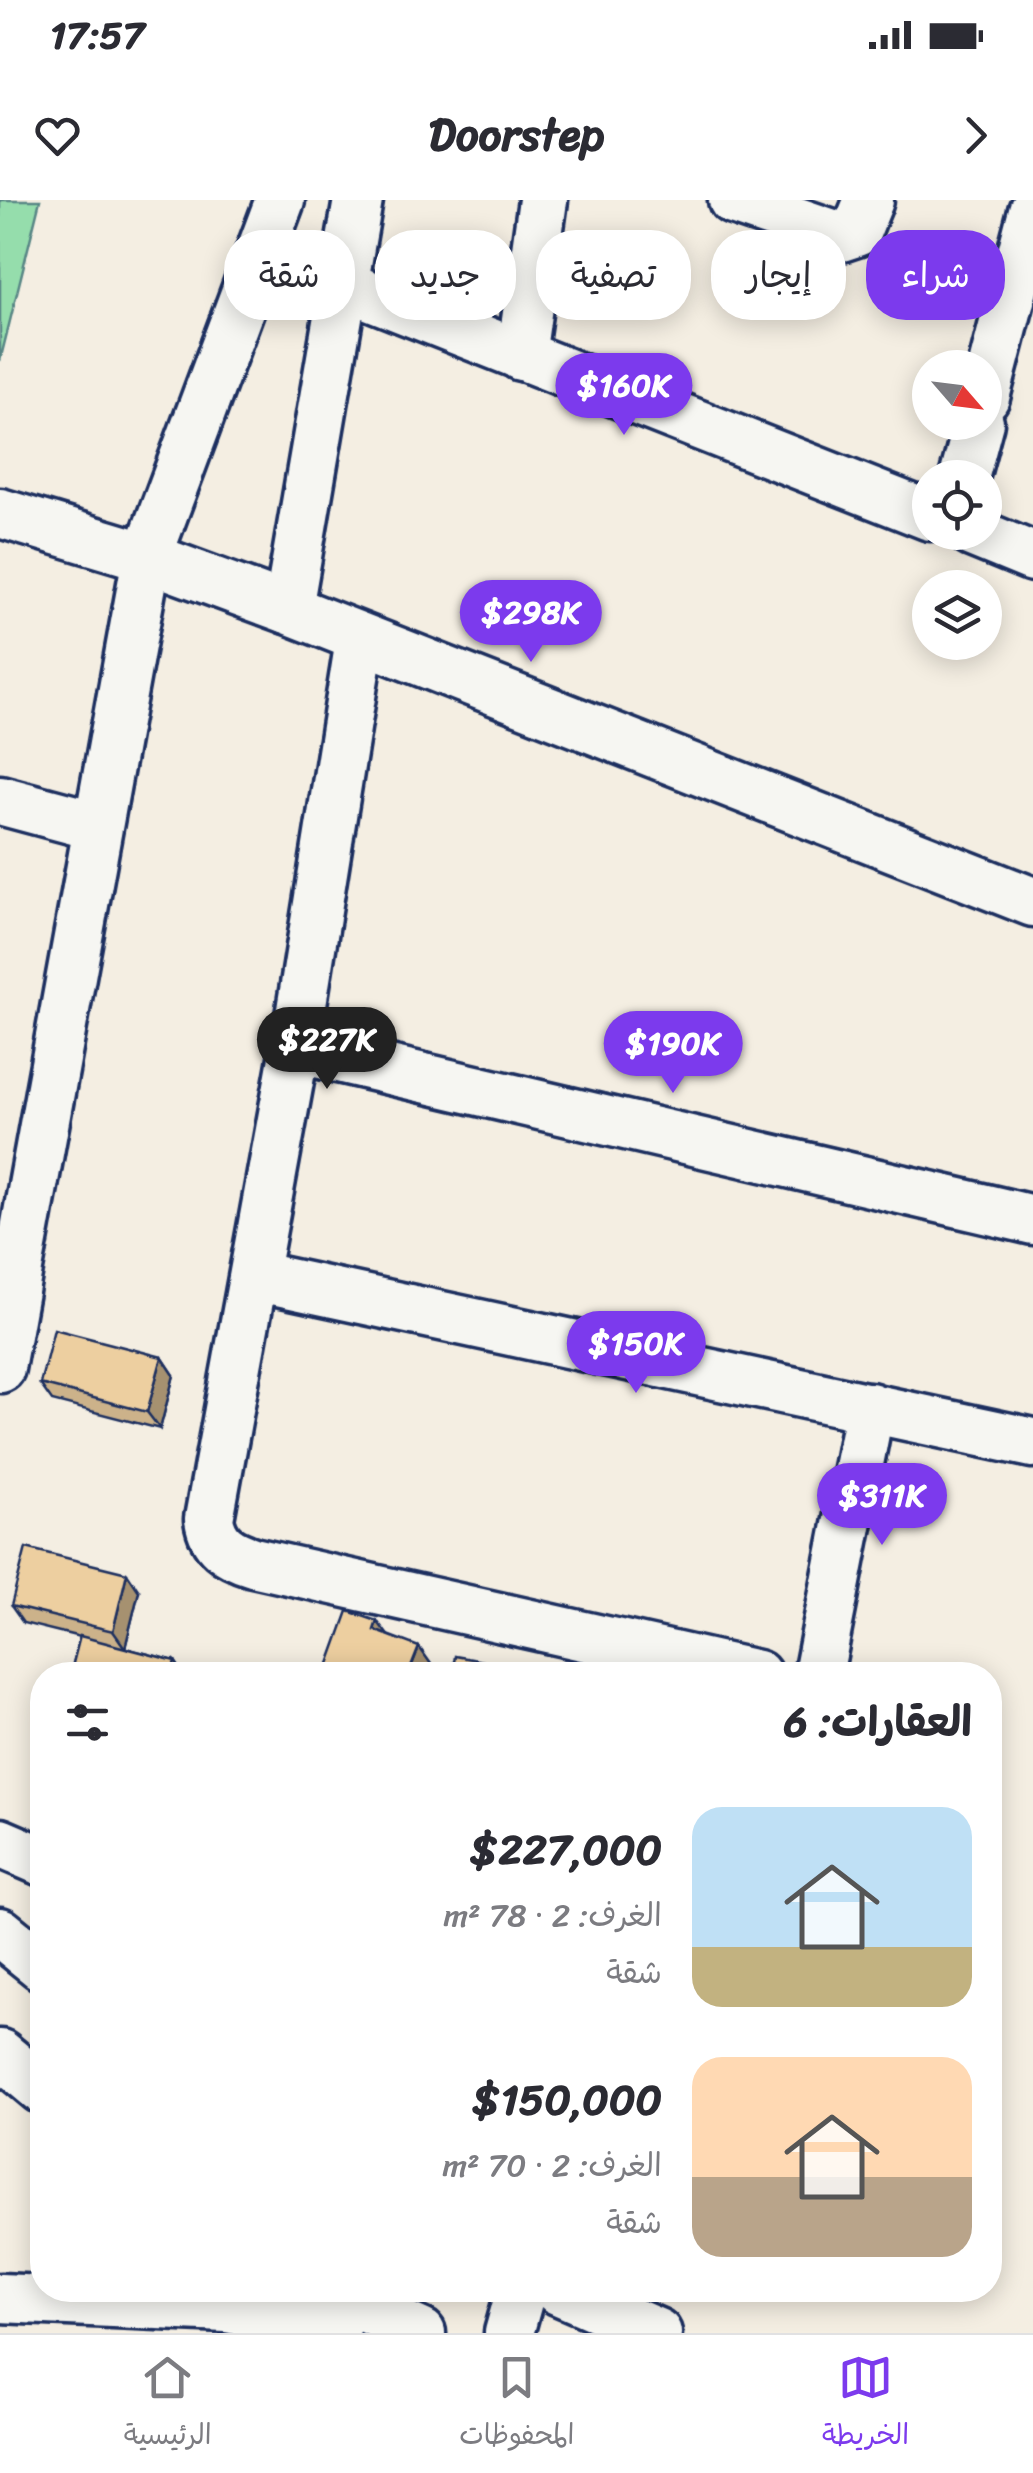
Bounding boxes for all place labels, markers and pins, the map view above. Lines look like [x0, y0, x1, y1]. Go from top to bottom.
pin: $160K [554, 353, 694, 438]
pin: $298K [461, 580, 601, 665]
pin: $227K [257, 1007, 397, 1092]
pin: $190K [603, 1011, 743, 1096]
pin: $150K [566, 1311, 706, 1396]
pin: $311K [812, 1463, 952, 1548]

